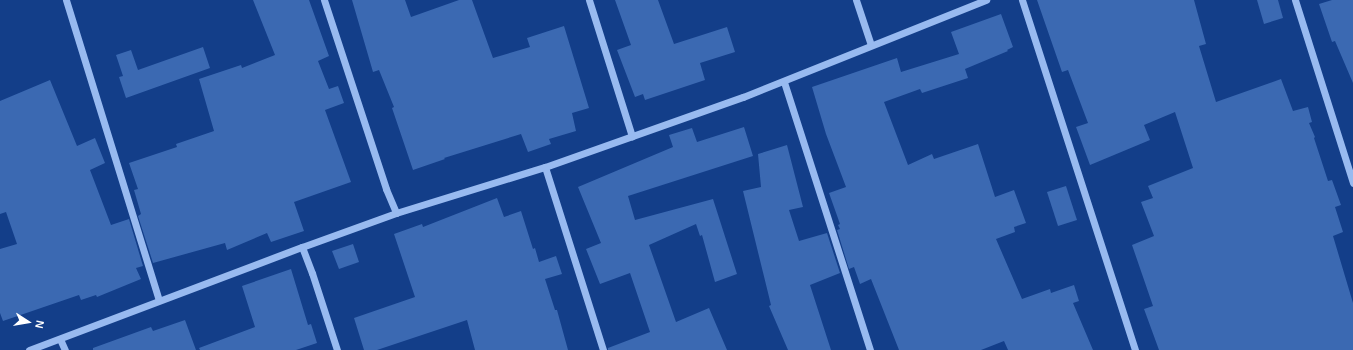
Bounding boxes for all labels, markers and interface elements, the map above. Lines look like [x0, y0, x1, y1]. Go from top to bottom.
north arrow [8, 302, 48, 342]
text: N [33, 319, 46, 330]

